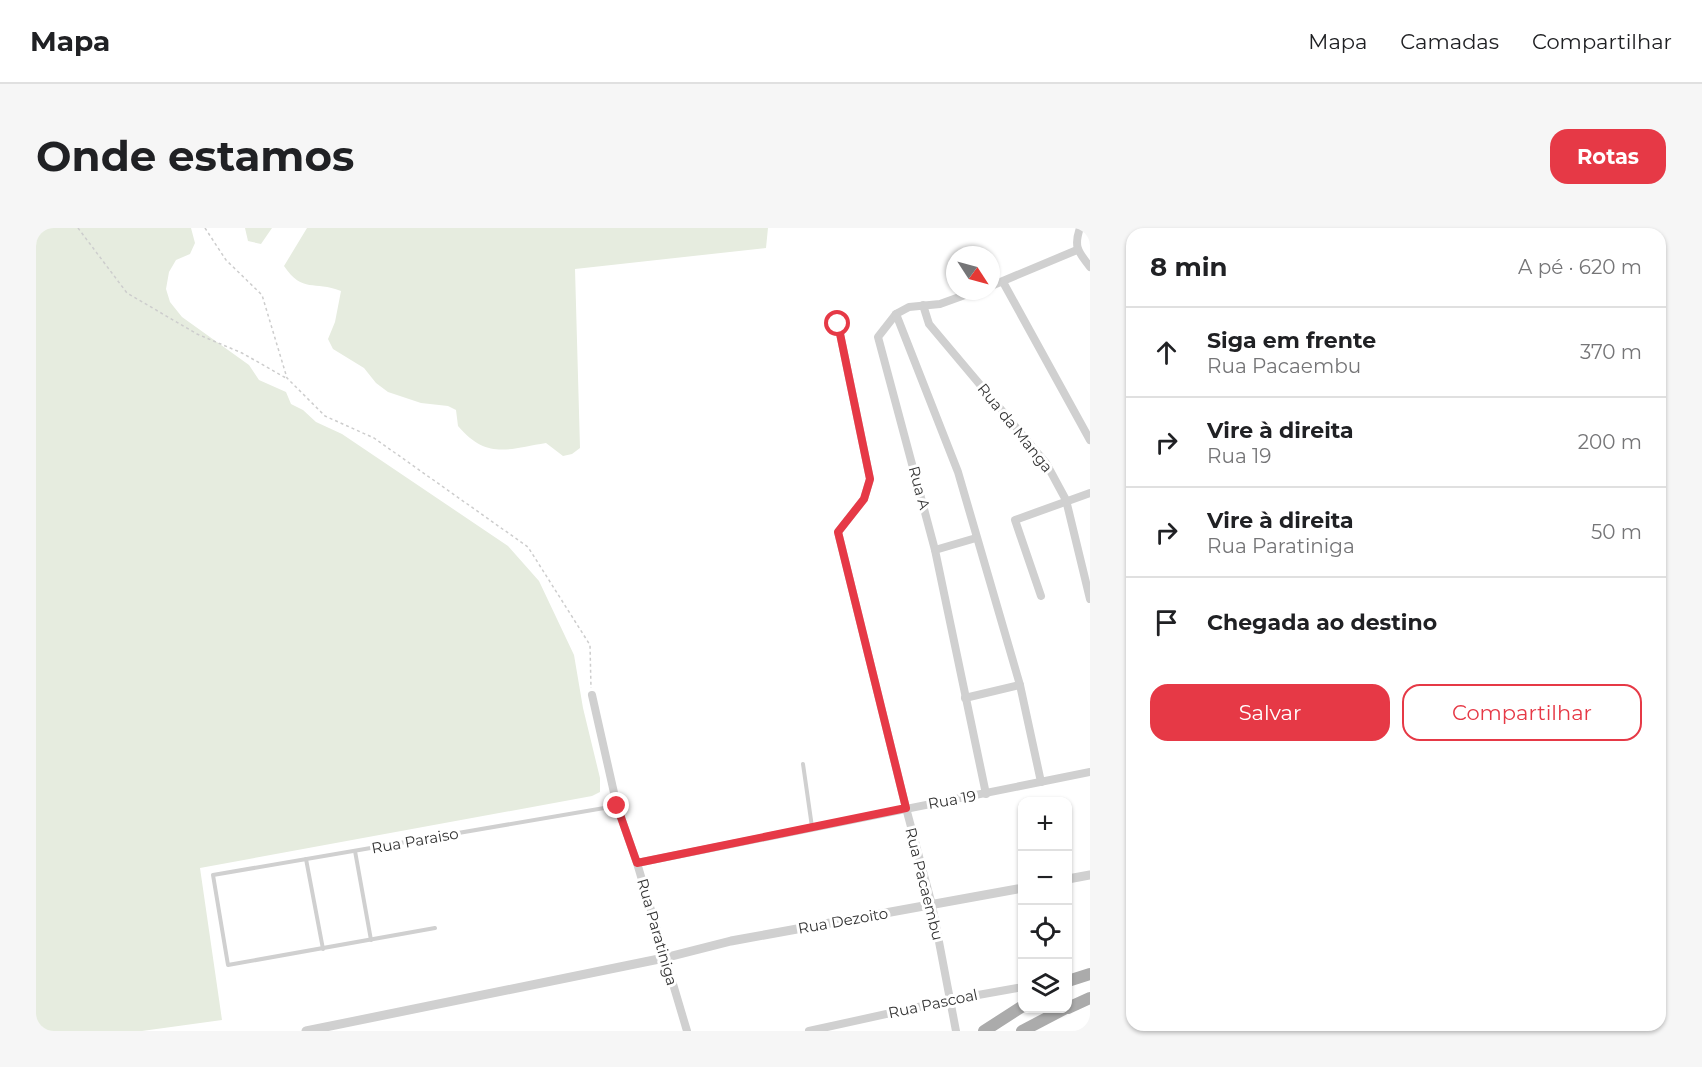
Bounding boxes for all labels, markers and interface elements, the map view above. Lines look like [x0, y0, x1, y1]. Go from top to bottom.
text: Mapa [30, 24, 110, 58]
text: Mapa [1308, 29, 1367, 54]
text: Camadas [1400, 29, 1499, 54]
text: Compartilhar [1532, 29, 1672, 54]
button: Rotas [1550, 129, 1666, 184]
text: Onde estamos [36, 130, 354, 182]
north arrow [946, 246, 1000, 300]
text: 8 min [1150, 251, 1228, 283]
text: A pé · 620 m [1518, 255, 1642, 279]
route start [824, 310, 850, 336]
text: Siga em frente [1207, 327, 1376, 354]
icon: ahead [1150, 336, 1183, 369]
text: 370 m [1580, 340, 1642, 364]
text: Rua Pacaembu [1207, 354, 1361, 378]
street label: Rua da Manga [974, 379, 1057, 476]
text: Vire à direita [1207, 417, 1354, 444]
icon: right [1150, 426, 1183, 459]
text: 200 m [1578, 430, 1642, 454]
text: Rua 19 [1207, 444, 1271, 468]
street label: Rua A [905, 464, 934, 512]
text: Vire à direita [1207, 507, 1354, 534]
icon: right [1150, 516, 1183, 549]
text: 50 m [1591, 520, 1642, 544]
text: Rua Paratiniga [1207, 534, 1355, 558]
icon: arrive [1150, 606, 1183, 639]
text: Chegada ao destino [1207, 609, 1437, 636]
button: Salvar [1150, 684, 1390, 741]
button: Compartilhar [1402, 684, 1642, 741]
street label: Rua 19 [926, 786, 977, 813]
route end [603, 792, 629, 818]
map controls [1018, 797, 1072, 1013]
button: + [1018, 797, 1072, 851]
street label: Rua Paraiso [370, 824, 460, 858]
street label: Rua Pacaembu [901, 825, 948, 942]
button: − [1018, 851, 1072, 905]
street label: Rua Paratiniga [633, 876, 682, 988]
street label: Rua Dezoito [796, 903, 889, 938]
button: locate [1018, 905, 1072, 959]
button: layers [1018, 959, 1072, 1013]
street label: Rua Pascoal [886, 985, 979, 1022]

